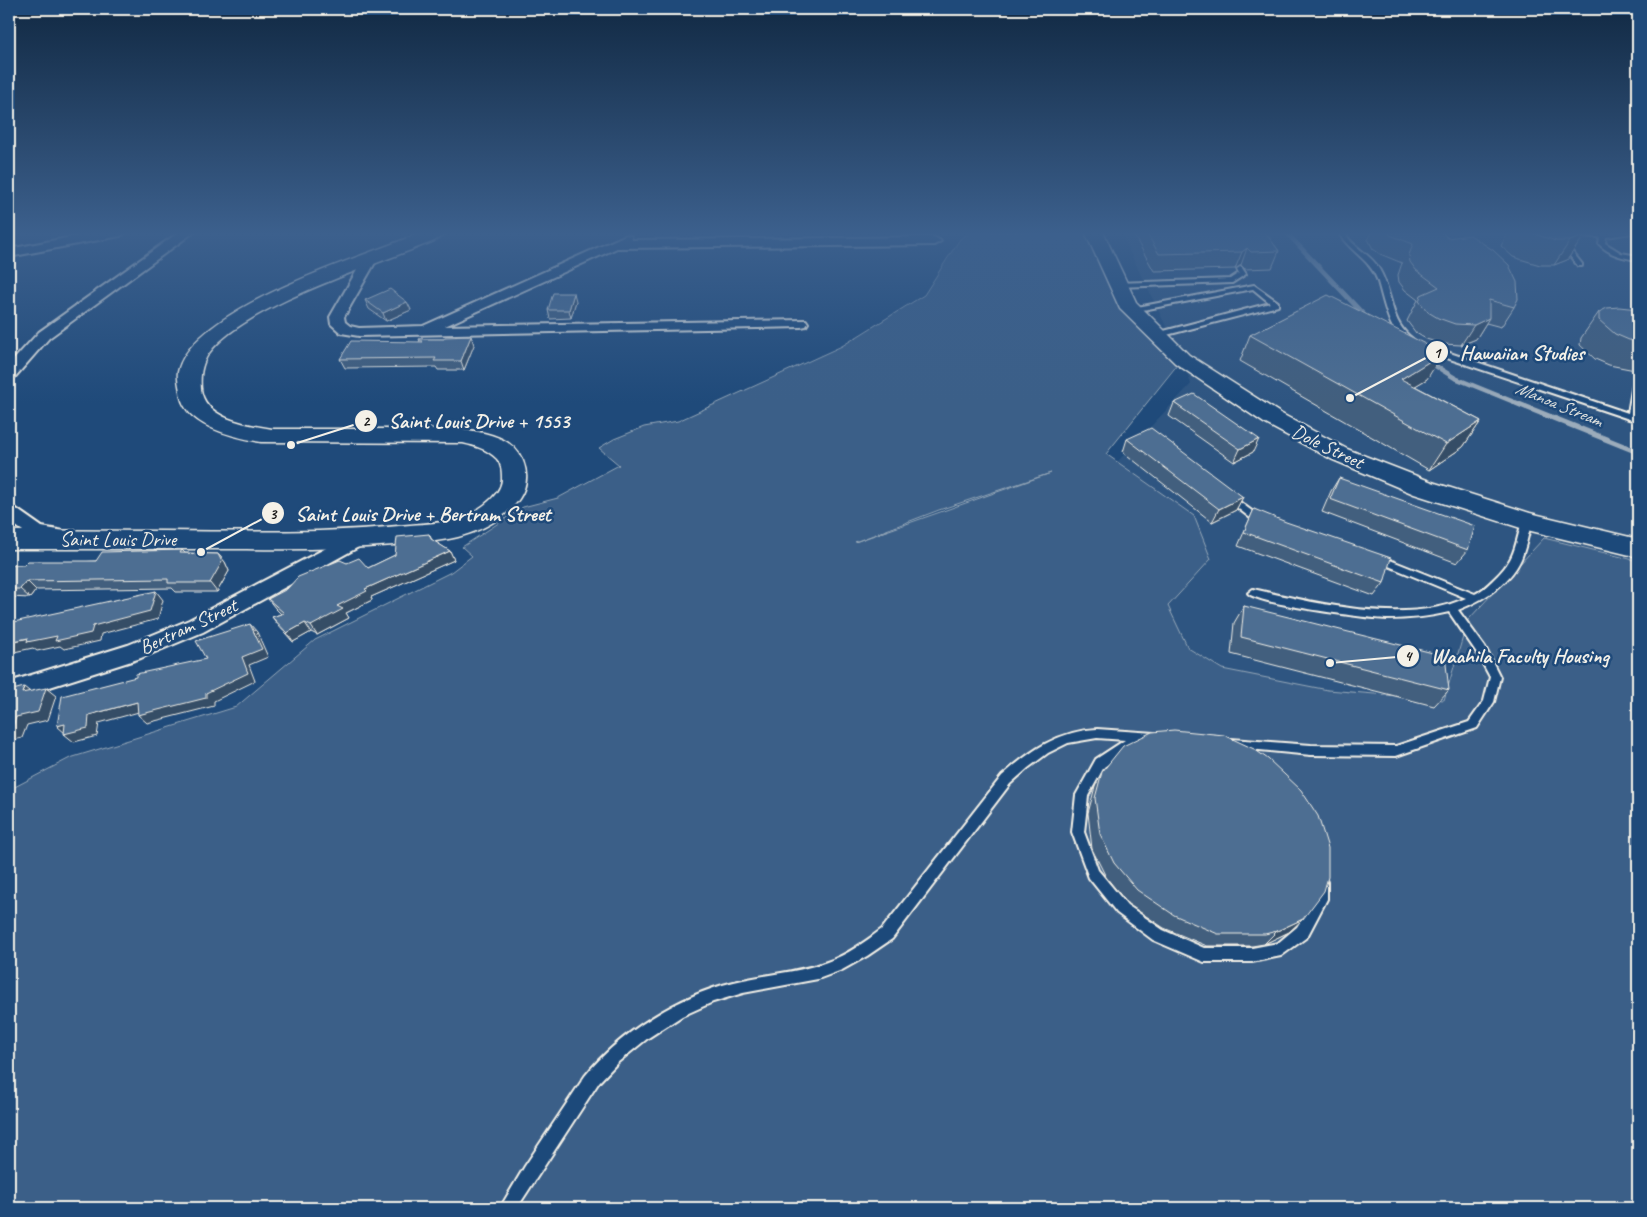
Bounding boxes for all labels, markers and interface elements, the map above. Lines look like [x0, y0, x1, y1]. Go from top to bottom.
callout: Hawaiian Studies [1425, 334, 1594, 370]
text: Hawaiian Studies [1460, 340, 1587, 366]
text: 1 [1434, 344, 1443, 363]
water label: Manoa Stream [1513, 377, 1607, 432]
callout: Saint Louis Drive + 1553 [354, 403, 580, 439]
text: Saint Louis Drive + 1553 [389, 408, 572, 434]
text: 2 [363, 412, 371, 431]
street label: Dole Street [1288, 418, 1370, 476]
callout: Saint Louis Drive + Bertram Street [260, 495, 561, 531]
text: Saint Louis Drive + Bertram Street [295, 501, 553, 527]
text: 3 [270, 505, 278, 524]
street label: Saint Louis Drive [60, 527, 178, 552]
street label: Bertram Street [135, 592, 243, 660]
callout: Waahila Faculty Housing [1395, 638, 1619, 674]
text: Waahila Faculty Housing [1431, 643, 1611, 669]
text: 4 [1405, 647, 1414, 666]

